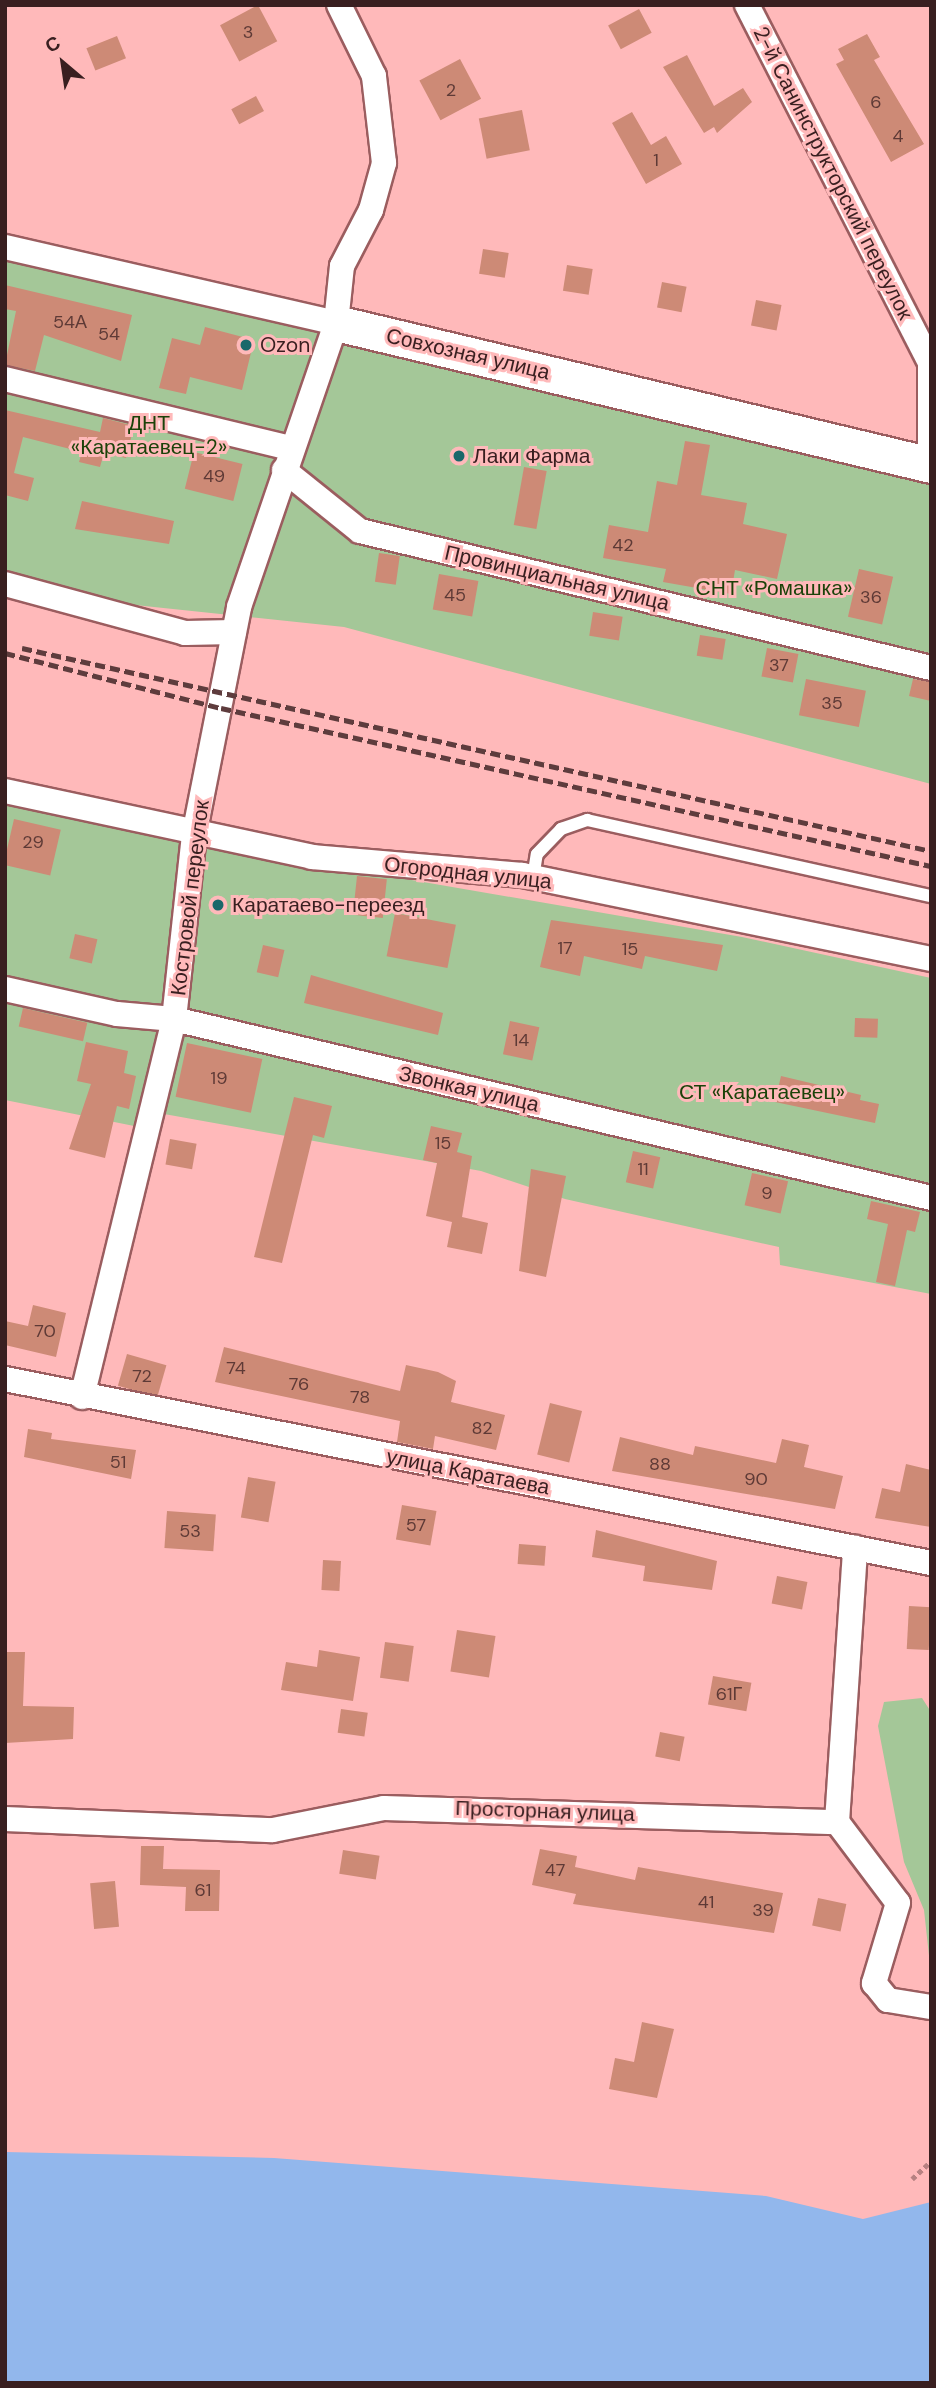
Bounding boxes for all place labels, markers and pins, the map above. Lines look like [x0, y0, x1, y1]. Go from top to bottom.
place label: Ozon [260, 332, 310, 358]
marker: Ozon [238, 337, 254, 353]
place label: Лаки Фарма [473, 443, 590, 469]
marker: Лаки Фарма [451, 448, 467, 464]
place label: Каратаево-переезд [232, 892, 425, 918]
marker: Каратаево-переезд [210, 897, 226, 913]

